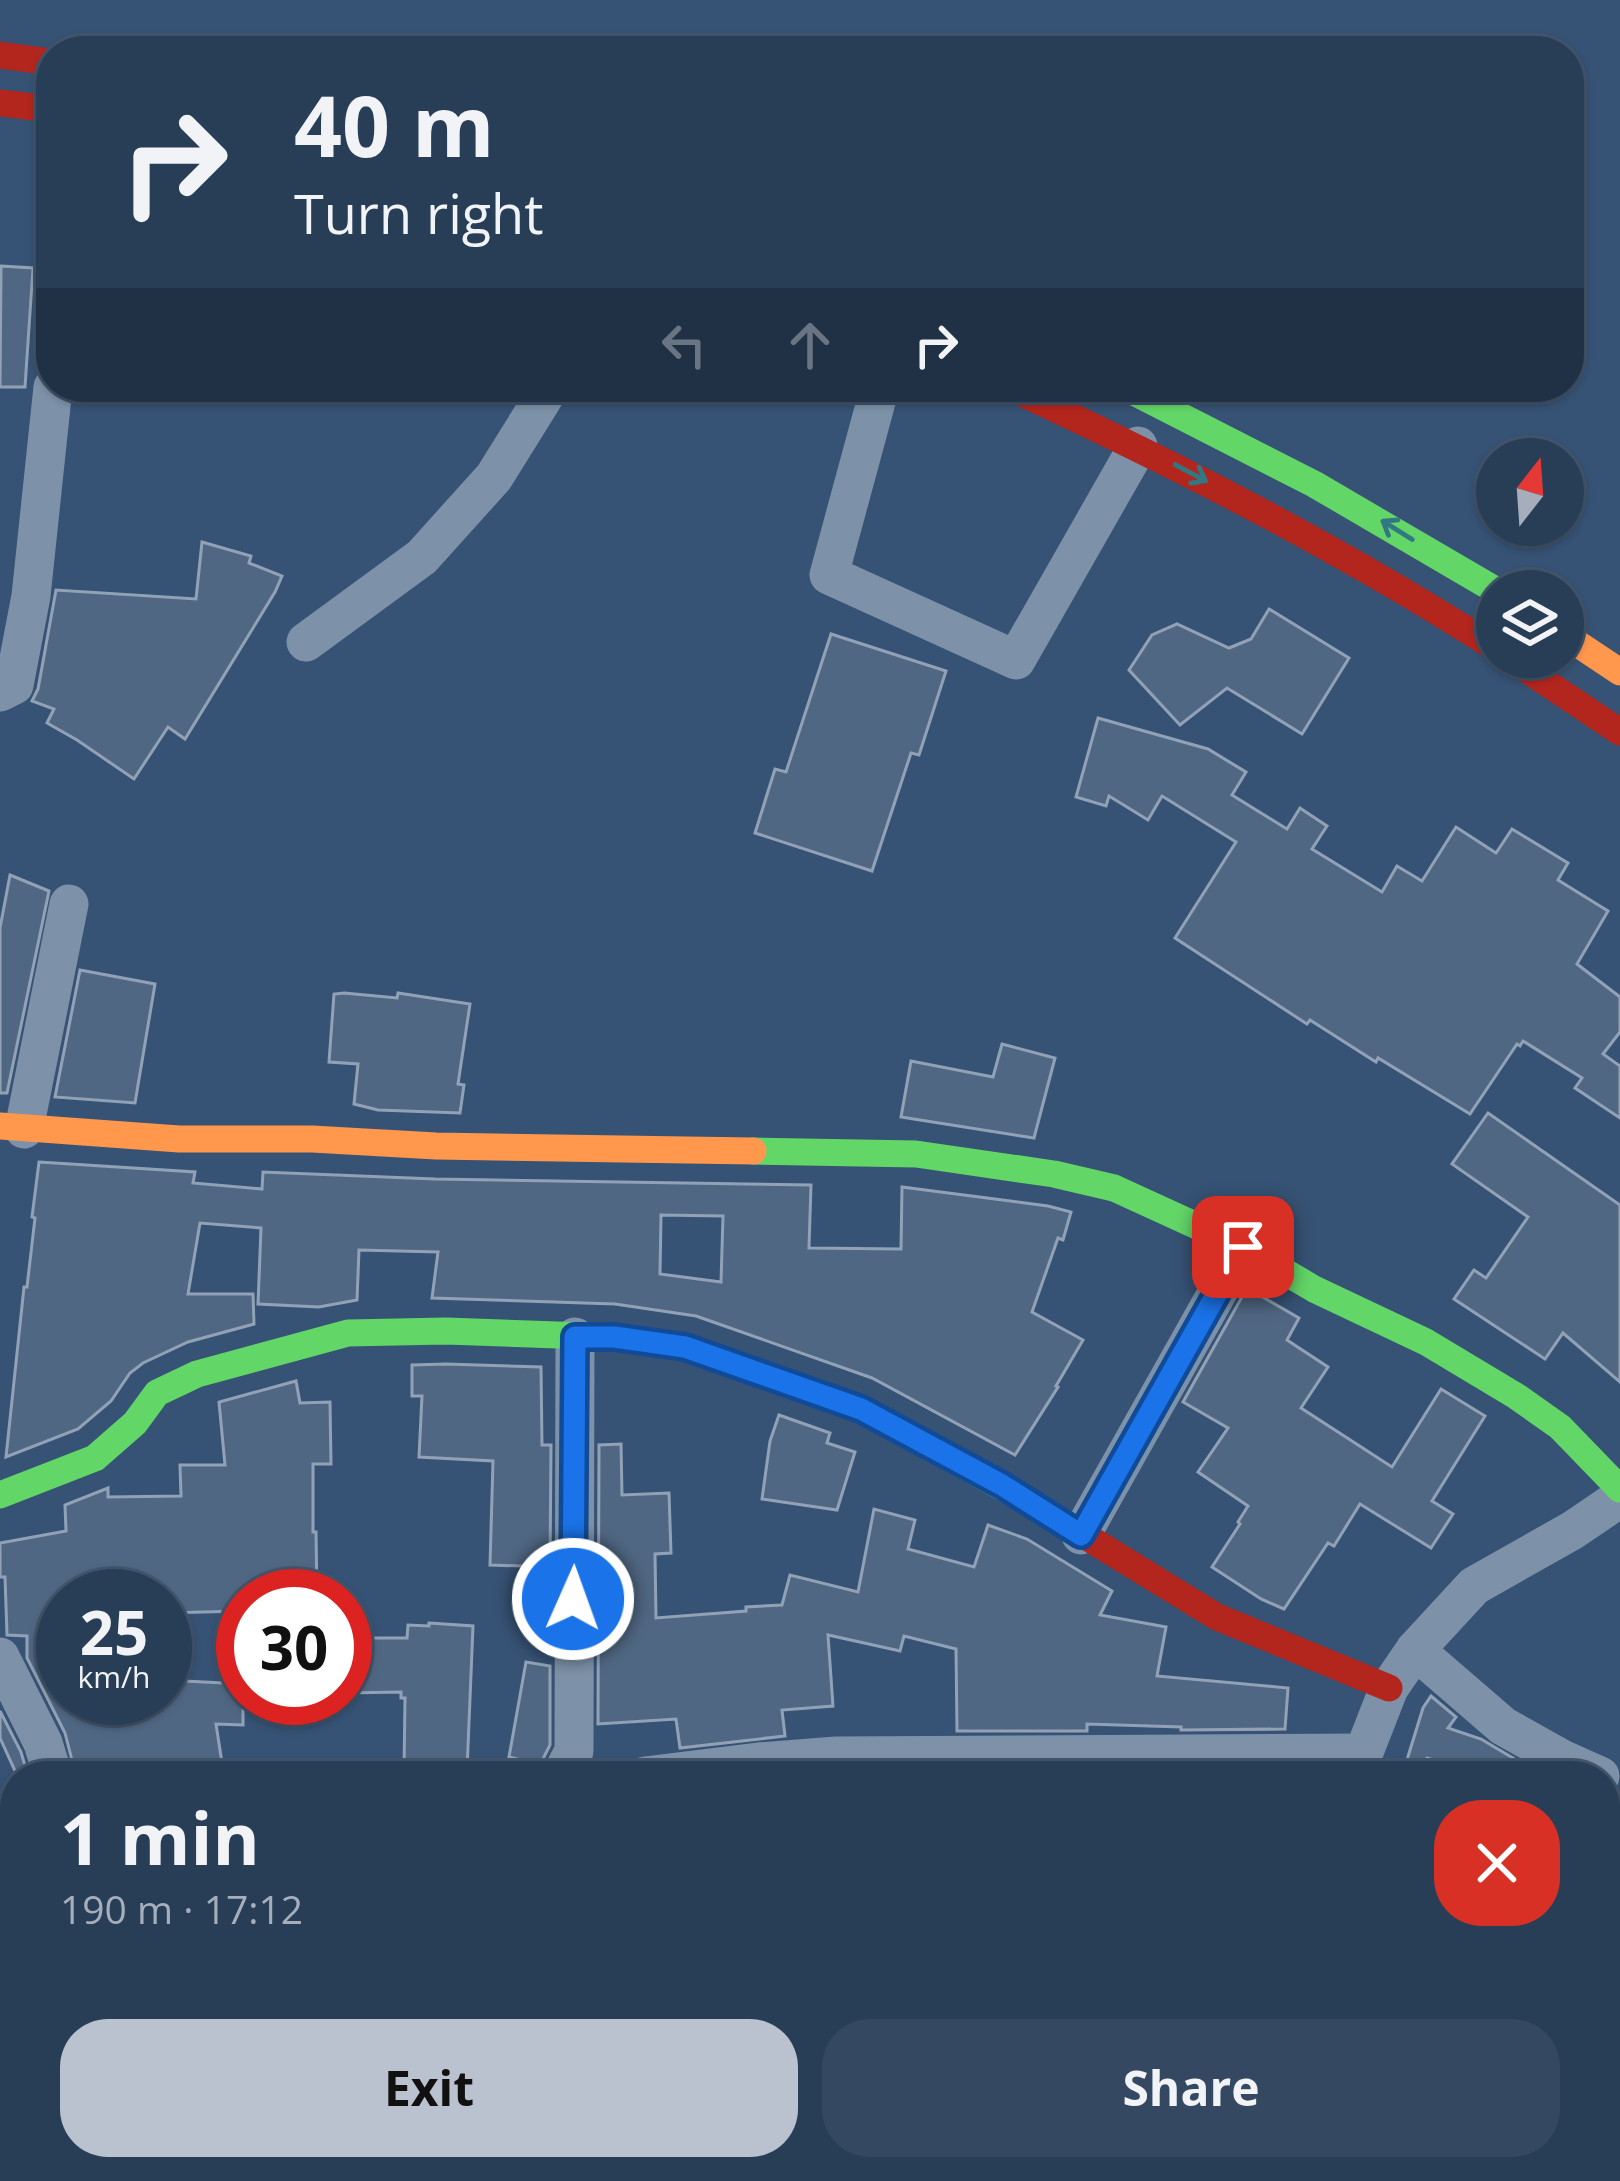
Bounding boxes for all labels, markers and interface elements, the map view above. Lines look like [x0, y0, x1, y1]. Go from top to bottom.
text: 40 m [294, 67, 494, 182]
icon: right [96, 84, 252, 240]
text: Turn right [294, 176, 543, 250]
icon: left [651, 312, 717, 378]
icon: ahead [777, 312, 843, 378]
icon: right [903, 312, 969, 378]
north arrow [1476, 438, 1584, 546]
map controls [1476, 438, 1584, 678]
one-way arrow [1173, 462, 1208, 485]
one-way arrow [1381, 518, 1415, 542]
button: layers [1476, 570, 1584, 678]
pin [1192, 1196, 1294, 1298]
icon: arrive [1210, 1214, 1276, 1280]
position arrow [510, 1536, 636, 1662]
speed limit sign: 30 [216, 1569, 372, 1725]
text: 25 [80, 1591, 148, 1673]
text: km/h [78, 1656, 150, 1697]
text: 1 min [60, 1788, 260, 1886]
button: close [1434, 1800, 1560, 1926]
text: 190 m · 17:12 [60, 1882, 303, 1935]
button: Exit [60, 2019, 798, 2157]
button: Share [822, 2019, 1560, 2157]

